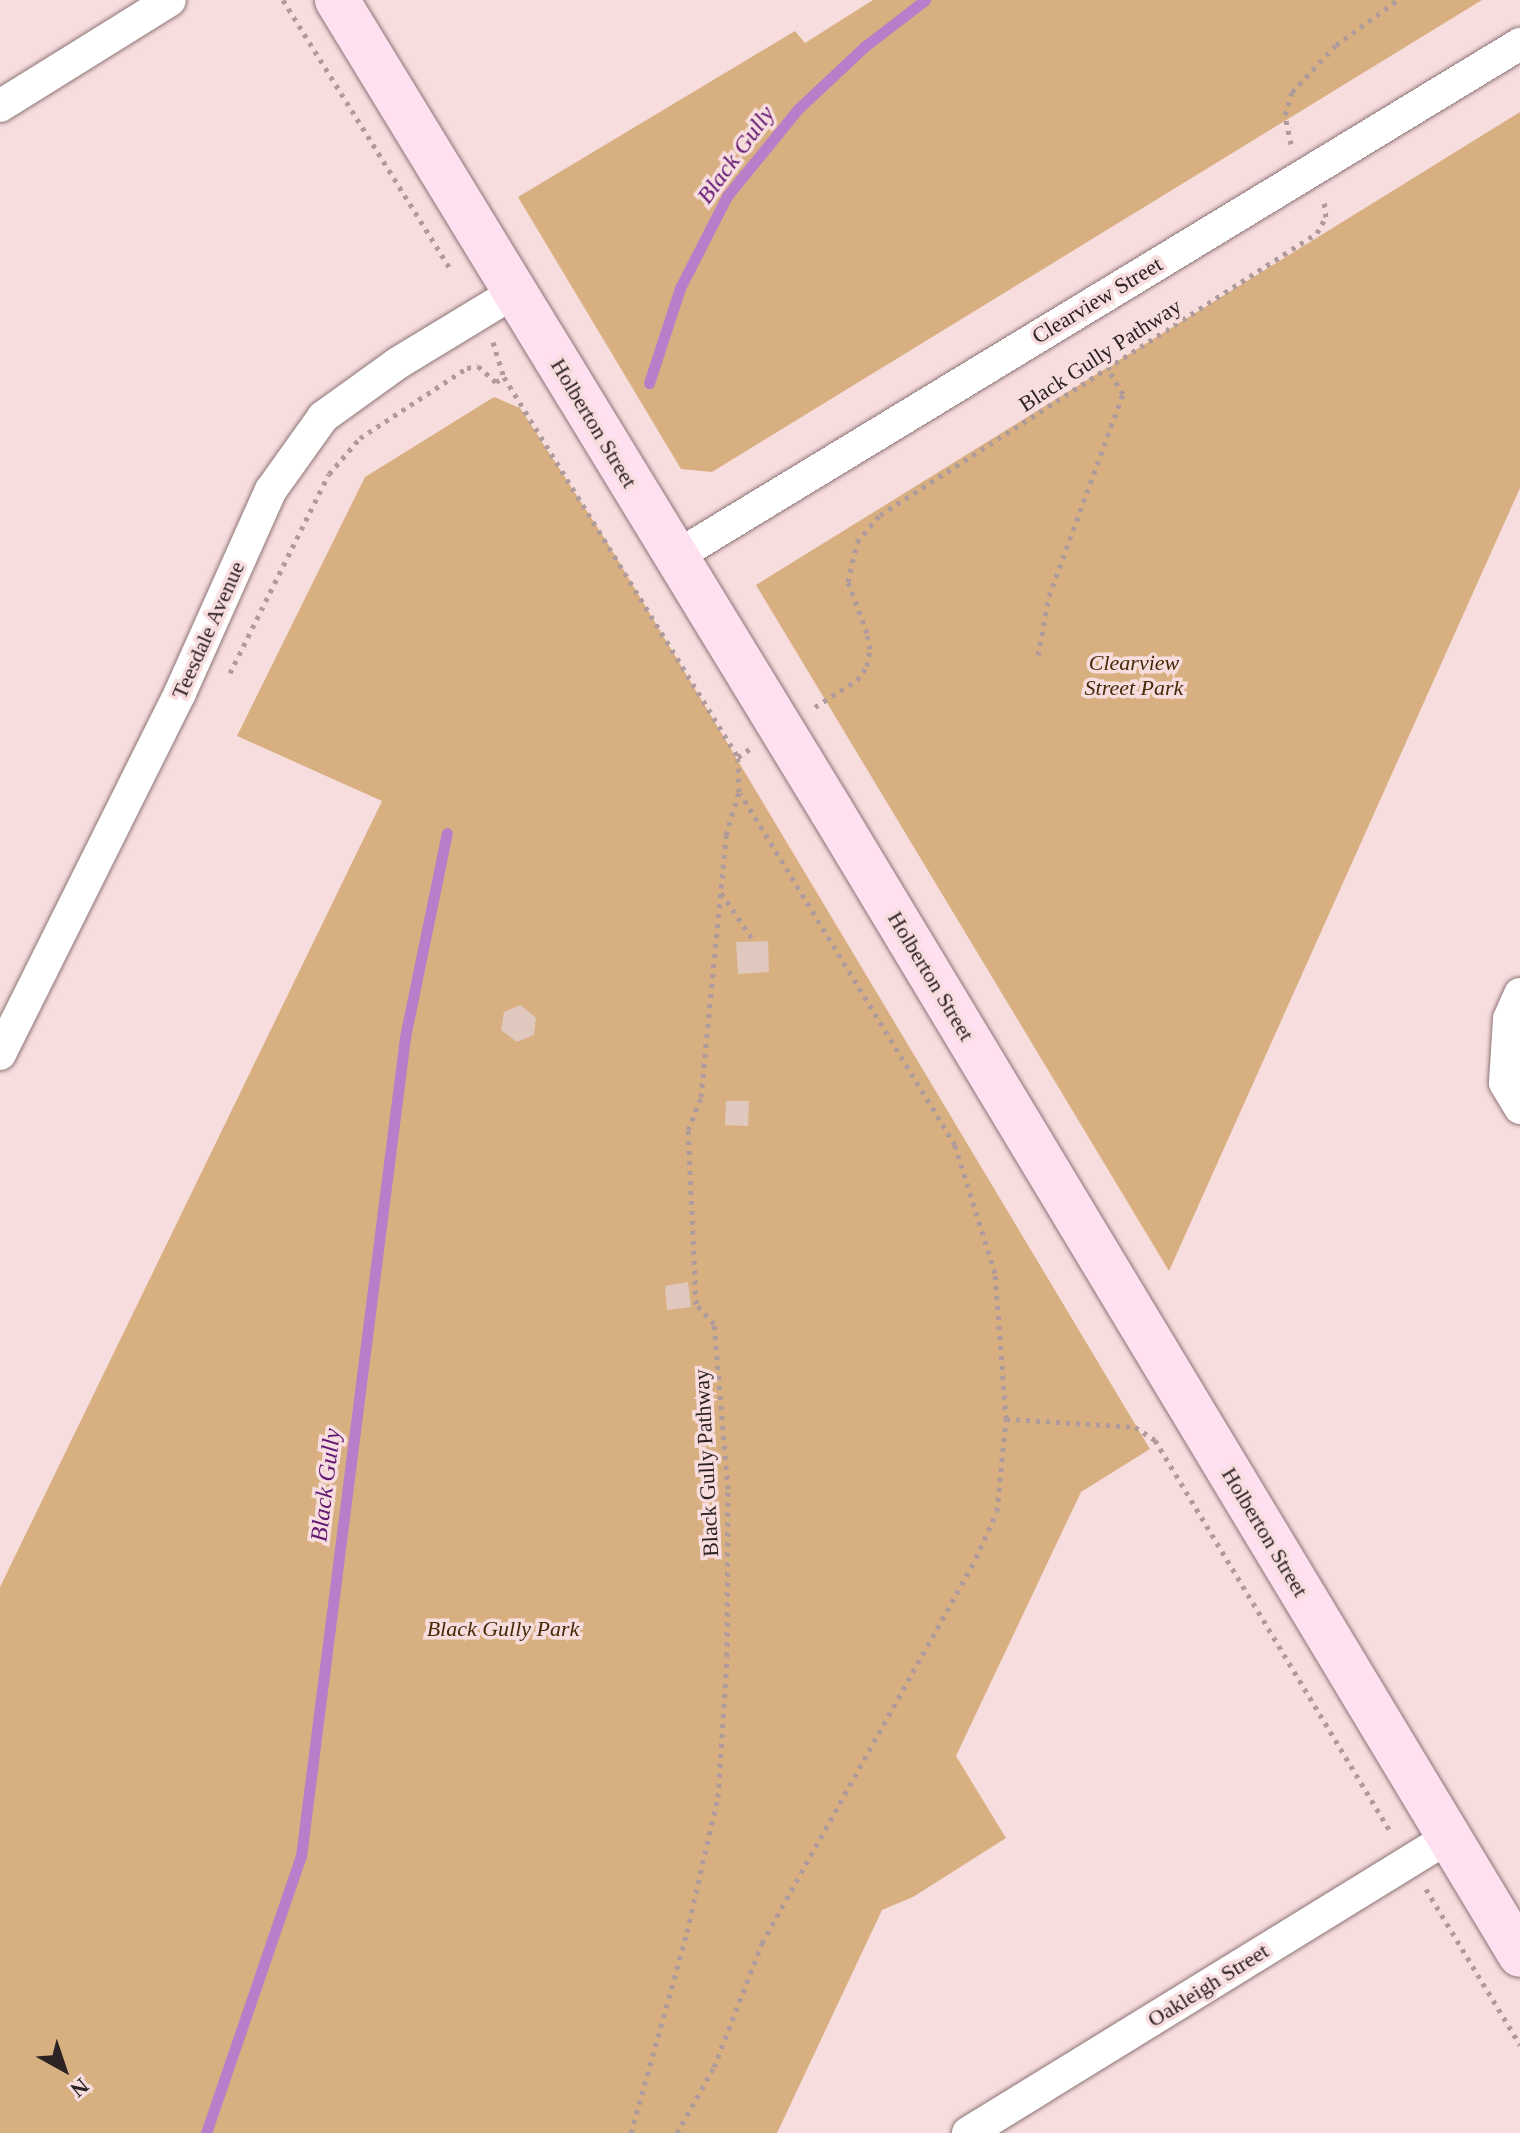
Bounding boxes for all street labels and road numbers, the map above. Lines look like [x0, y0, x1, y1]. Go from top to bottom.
street label: Clearview Street [1027, 251, 1167, 349]
street label: Black Gully Pathway [1014, 293, 1186, 417]
street label: Holberton Street [545, 354, 643, 492]
street label: Teesdale Avenue [166, 557, 250, 703]
street label: Holberton Street [882, 907, 980, 1045]
street label: Black Gully Pathway [688, 1368, 724, 1558]
street label: Holberton Street [1216, 1463, 1314, 1601]
street label: Oakleigh Street [1143, 1937, 1273, 2033]

